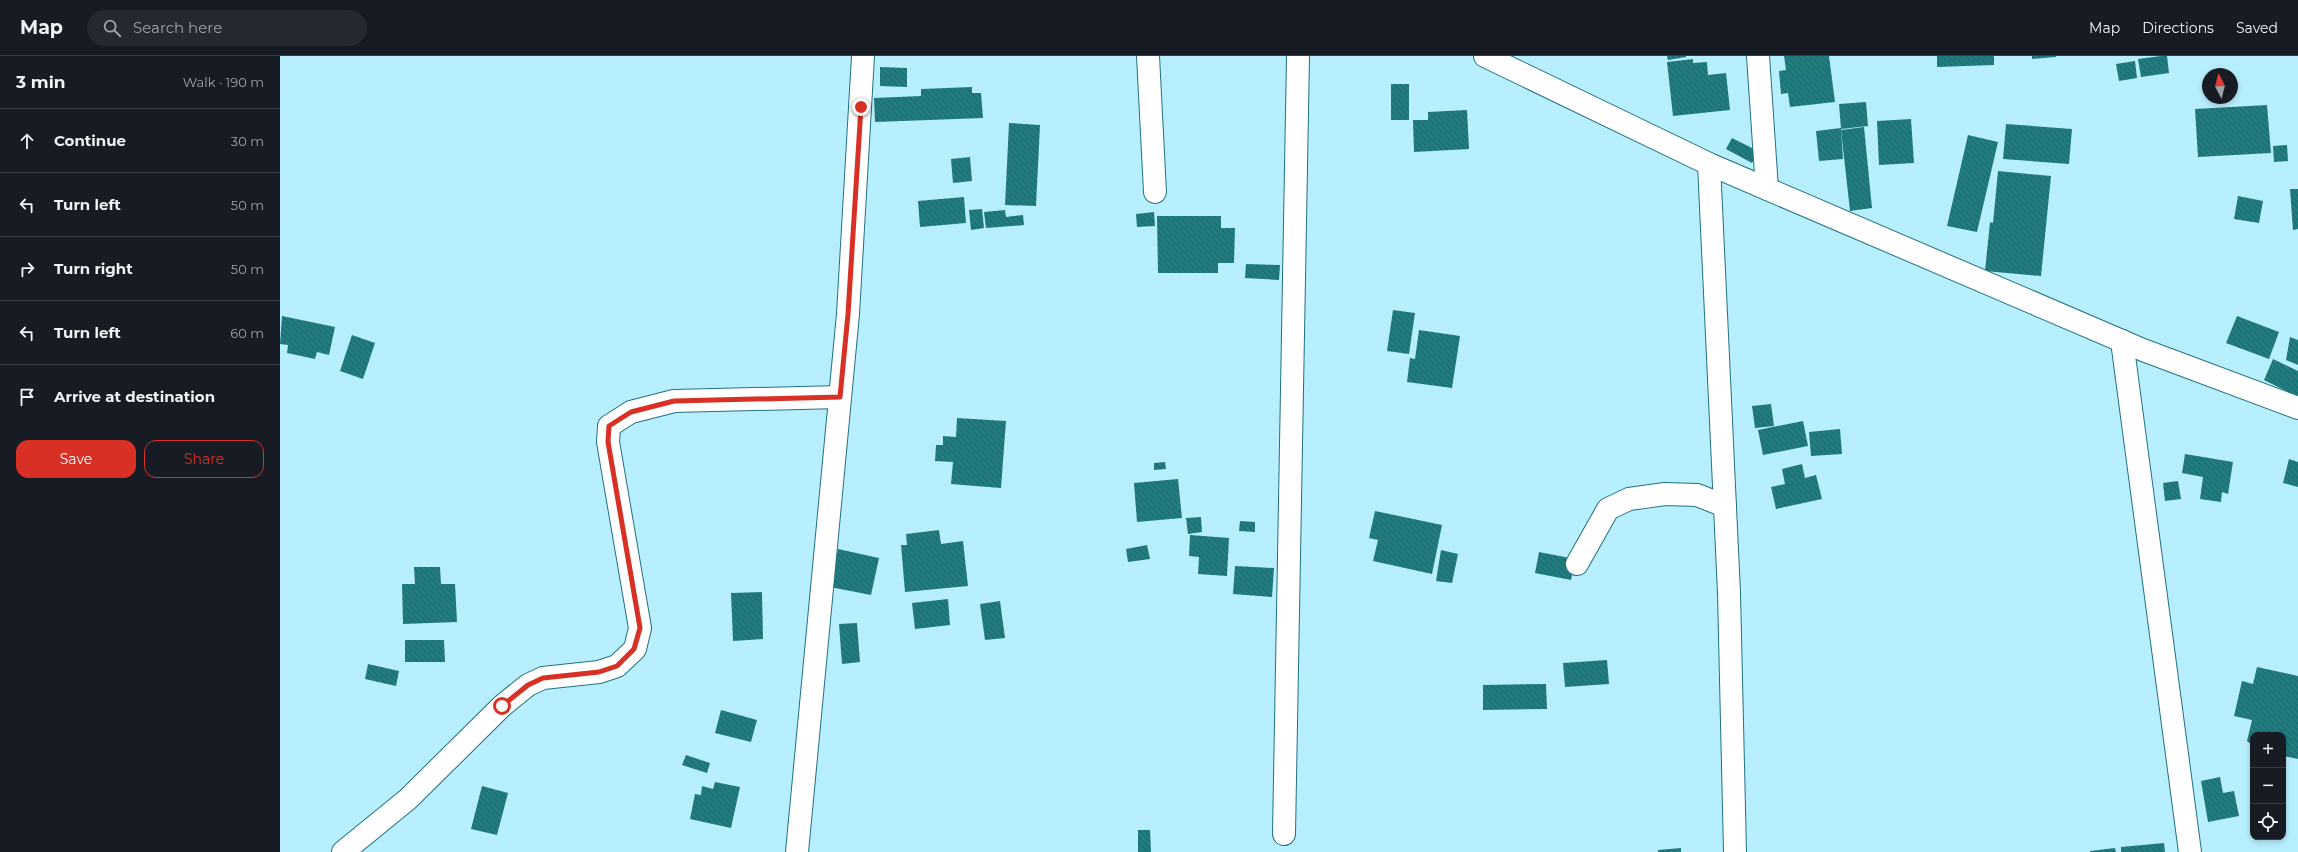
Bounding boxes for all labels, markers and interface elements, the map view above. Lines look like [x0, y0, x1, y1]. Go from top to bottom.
search box [87, 10, 367, 46]
text: Map [20, 16, 63, 39]
icon: search [101, 17, 123, 39]
text: Search here [133, 18, 222, 37]
text: Map [2089, 19, 2120, 37]
text: Directions [2142, 19, 2214, 37]
text: Saved [2236, 19, 2278, 37]
north arrow [2202, 68, 2238, 104]
text: 3 min [16, 72, 66, 92]
text: Walk · 190 m [183, 74, 264, 90]
route end [852, 98, 870, 116]
icon: ahead [16, 130, 38, 152]
text: Continue [54, 131, 126, 150]
text: 30 m [231, 133, 264, 149]
icon: left [16, 194, 38, 216]
text: Turn left [54, 195, 121, 214]
text: 50 m [231, 197, 264, 213]
icon: right [16, 258, 38, 280]
text: Turn right [54, 259, 133, 278]
text: 50 m [231, 261, 264, 277]
icon: left [16, 322, 38, 344]
text: Turn left [54, 323, 121, 342]
text: 60 m [230, 325, 264, 341]
icon: arrive [16, 386, 38, 408]
text: Arrive at destination [54, 387, 215, 406]
button: Save [16, 440, 136, 478]
button: Share [144, 440, 264, 478]
route start [493, 697, 511, 715]
map controls [2250, 732, 2286, 840]
button: + [2250, 732, 2286, 768]
button: − [2250, 768, 2286, 804]
button: locate [2250, 804, 2286, 840]

